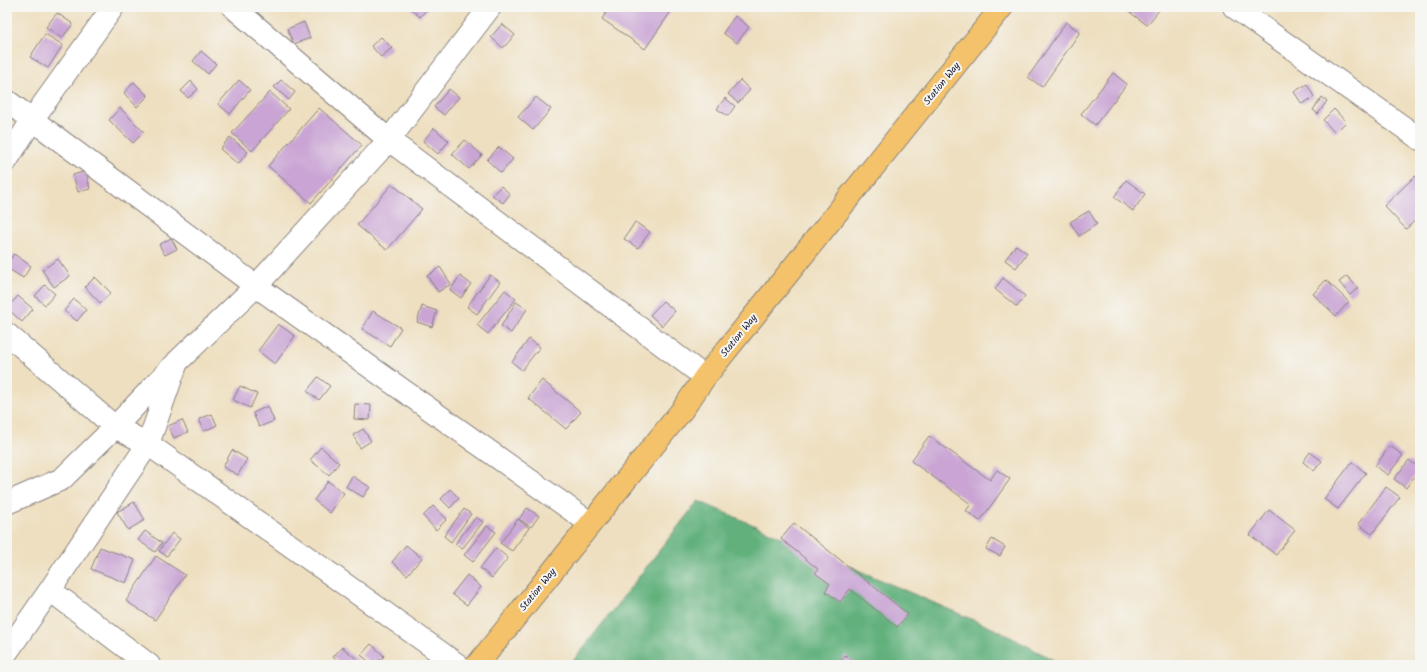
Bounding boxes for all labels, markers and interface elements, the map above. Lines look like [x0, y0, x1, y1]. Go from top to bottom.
street label: Station Way [919, 58, 964, 109]
street label: Station Way [716, 310, 761, 361]
street label: Station Way [515, 564, 560, 615]

